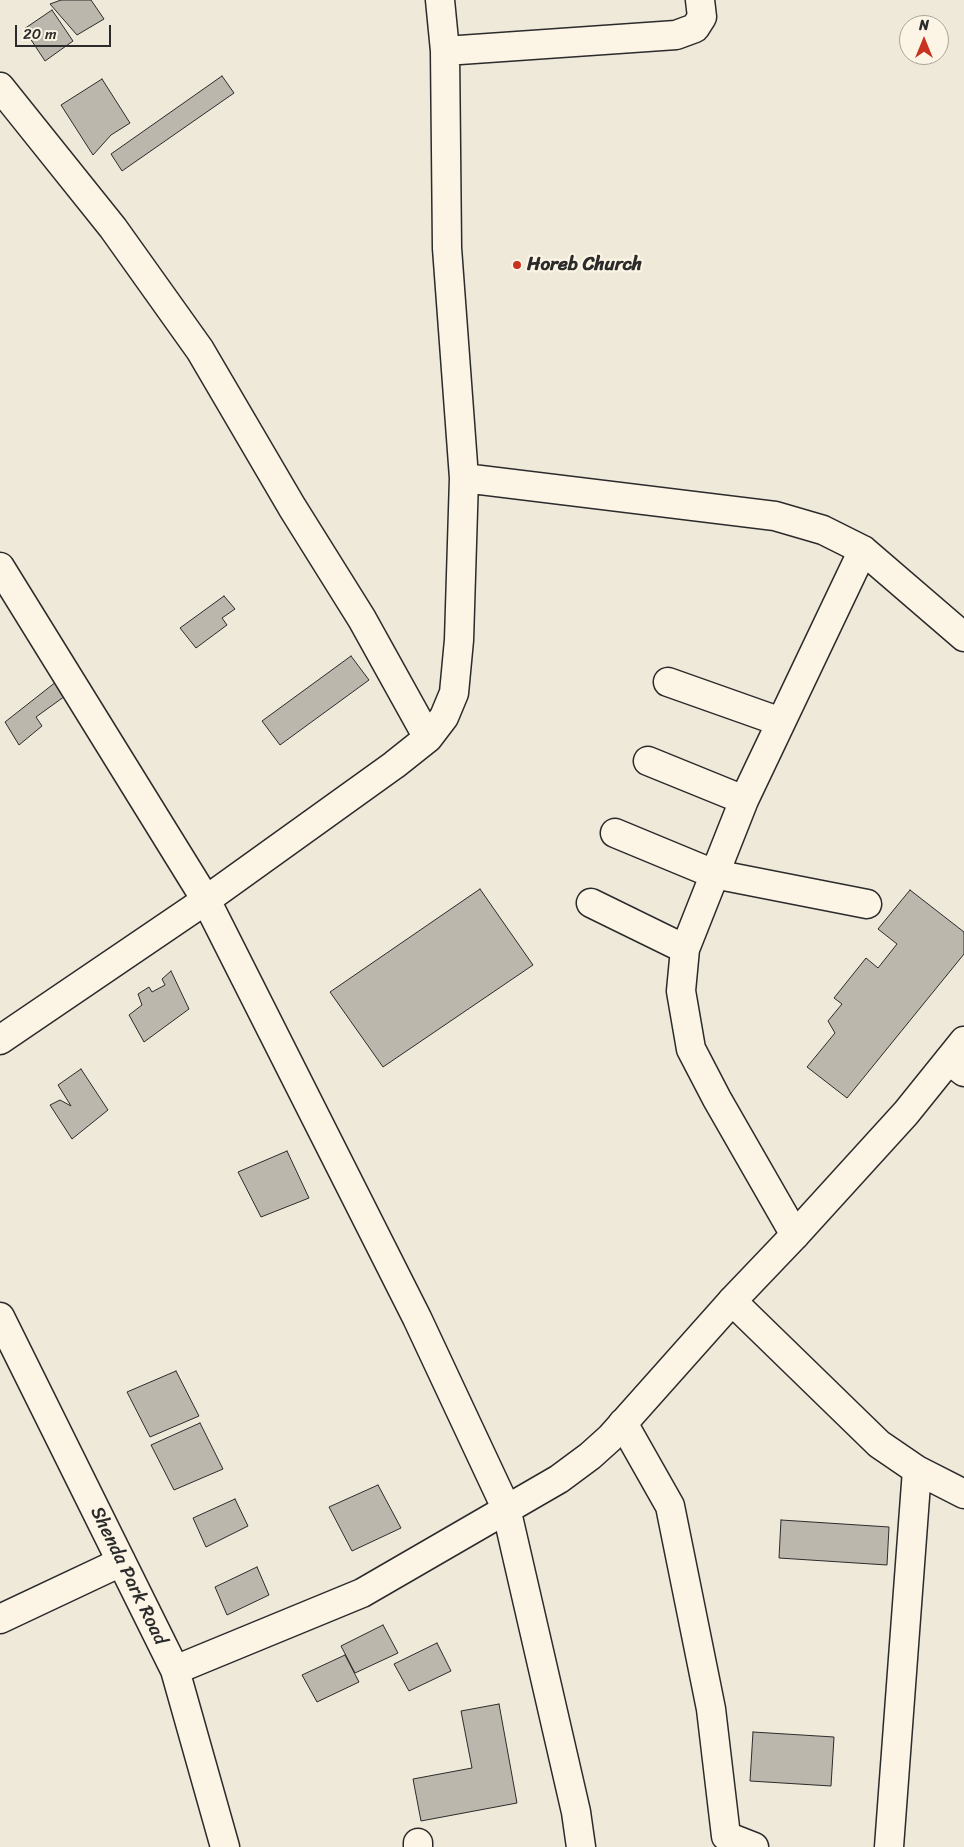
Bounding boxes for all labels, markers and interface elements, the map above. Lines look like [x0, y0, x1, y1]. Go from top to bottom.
text: N [919, 13, 929, 38]
scale bar [18, 15, 114, 47]
north arrow [899, 15, 949, 65]
text: 20 m [23, 21, 57, 47]
place label: Horeb Church [527, 254, 642, 276]
marker: Horeb Church [511, 259, 523, 271]
street label: Shenda Park Road [85, 1503, 171, 1649]

